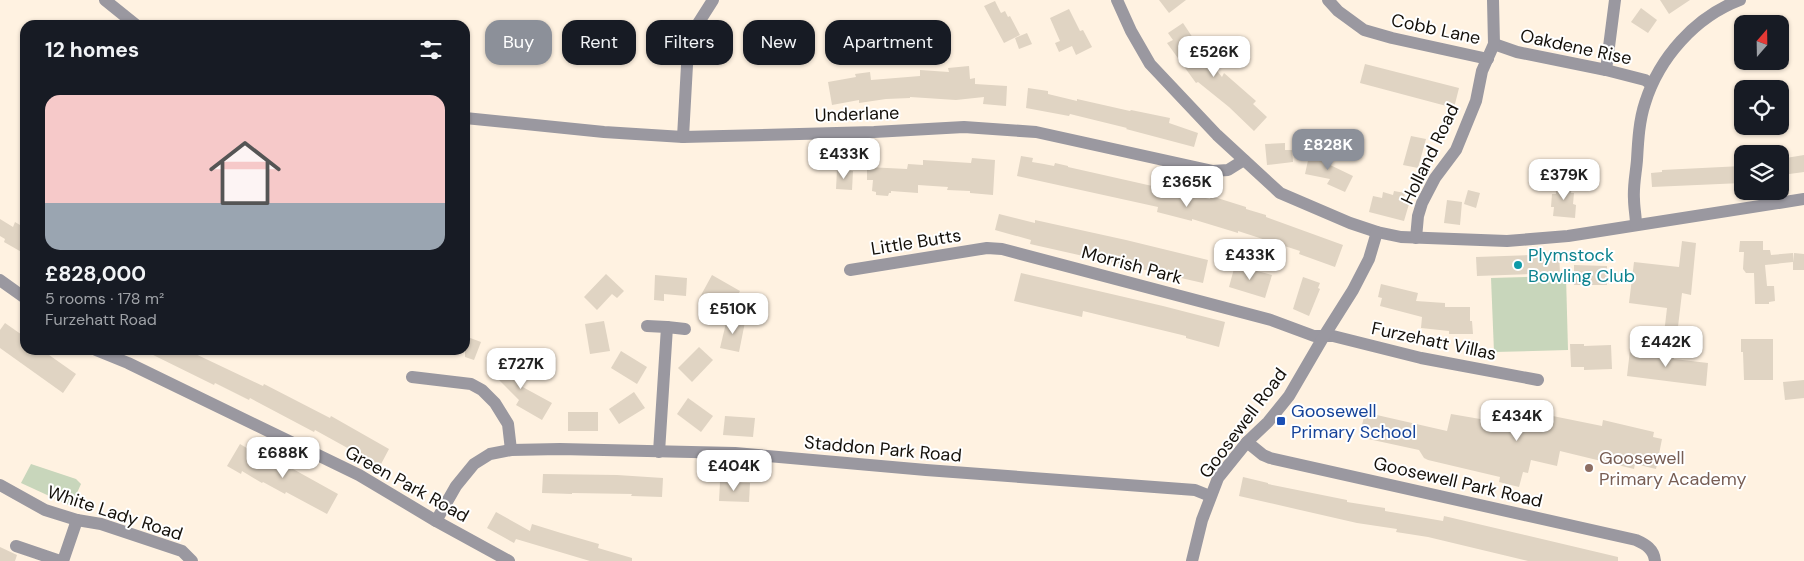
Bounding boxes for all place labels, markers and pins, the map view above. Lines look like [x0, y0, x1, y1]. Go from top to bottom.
pin: £526K [1179, 36, 1249, 78]
pin: £828K [1293, 128, 1363, 171]
pin: £433K [809, 138, 879, 180]
pin: £379K [1529, 158, 1599, 201]
pin: £365K [1152, 166, 1222, 208]
pin: £433K [1215, 238, 1285, 281]
place label: Plymstock Bowling Club [1528, 243, 1635, 288]
marker: Plymstock Bowling Club [1512, 259, 1524, 271]
pin: £510K [698, 292, 768, 335]
pin: £442K [1631, 326, 1701, 368]
pin: £727K [486, 348, 556, 390]
place label: Goosewell Primary School [1291, 399, 1416, 444]
pin: £434K [1482, 400, 1552, 442]
marker: Goosewell Primary School [1275, 415, 1287, 427]
pin: £688K [248, 436, 318, 479]
place label: Goosewell Primary Academy [1599, 446, 1747, 491]
pin: £404K [699, 450, 769, 492]
marker: Goosewell Primary Academy [1583, 462, 1595, 474]

